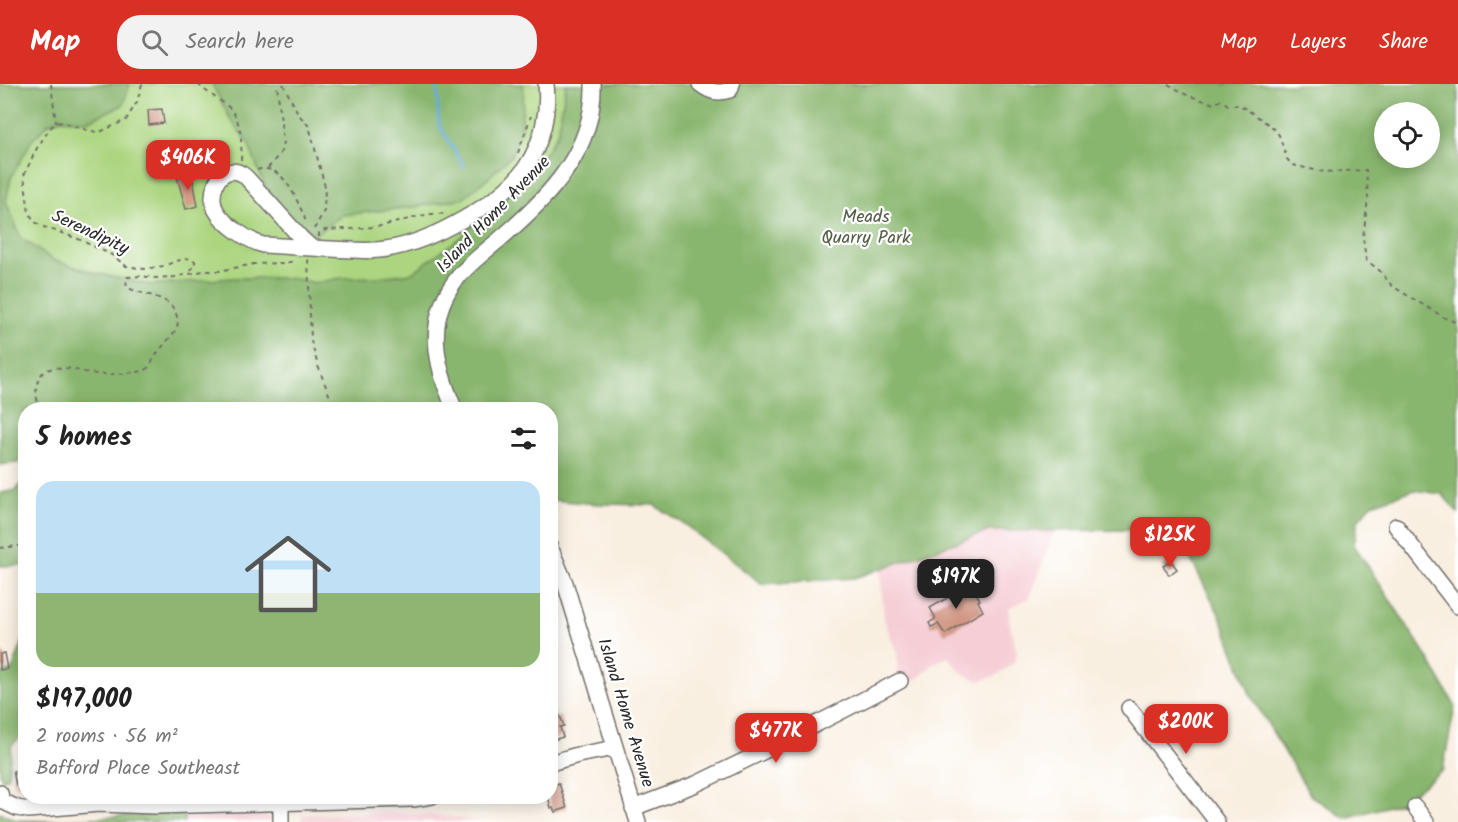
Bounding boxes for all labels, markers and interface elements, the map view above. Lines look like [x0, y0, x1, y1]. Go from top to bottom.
search box [117, 15, 537, 69]
text: Map [30, 20, 81, 65]
text: Search here [186, 25, 294, 60]
icon: search [138, 26, 171, 59]
text: Map [1220, 26, 1257, 59]
text: Layers [1290, 26, 1346, 59]
text: Share [1379, 26, 1428, 59]
map controls [1374, 102, 1440, 168]
button: locate [1374, 102, 1440, 168]
pin: $406K [146, 140, 230, 191]
text: $406K [160, 143, 216, 175]
street label: Island Home Avenue [430, 149, 558, 281]
street label: Serendipity [46, 202, 134, 264]
park label: Meads Quarry Park [822, 203, 911, 253]
text: 5 homes [36, 417, 132, 459]
icon: filters [507, 422, 540, 455]
pin: $125K [1128, 517, 1212, 568]
icon: home [234, 520, 342, 628]
text: $125K [1144, 520, 1196, 552]
pin: $197K [914, 559, 998, 610]
text: $197K [931, 562, 981, 594]
street label: Island Home Avenue [589, 635, 661, 791]
text: $197,000 [36, 679, 132, 721]
pin: $200K [1144, 704, 1228, 755]
text: $200K [1158, 707, 1214, 739]
pin: $477K [734, 713, 818, 764]
text: $477K [749, 716, 803, 748]
text: 2 rooms · 56 m² [36, 721, 178, 753]
text: Bafford Place Southeast [36, 753, 240, 785]

